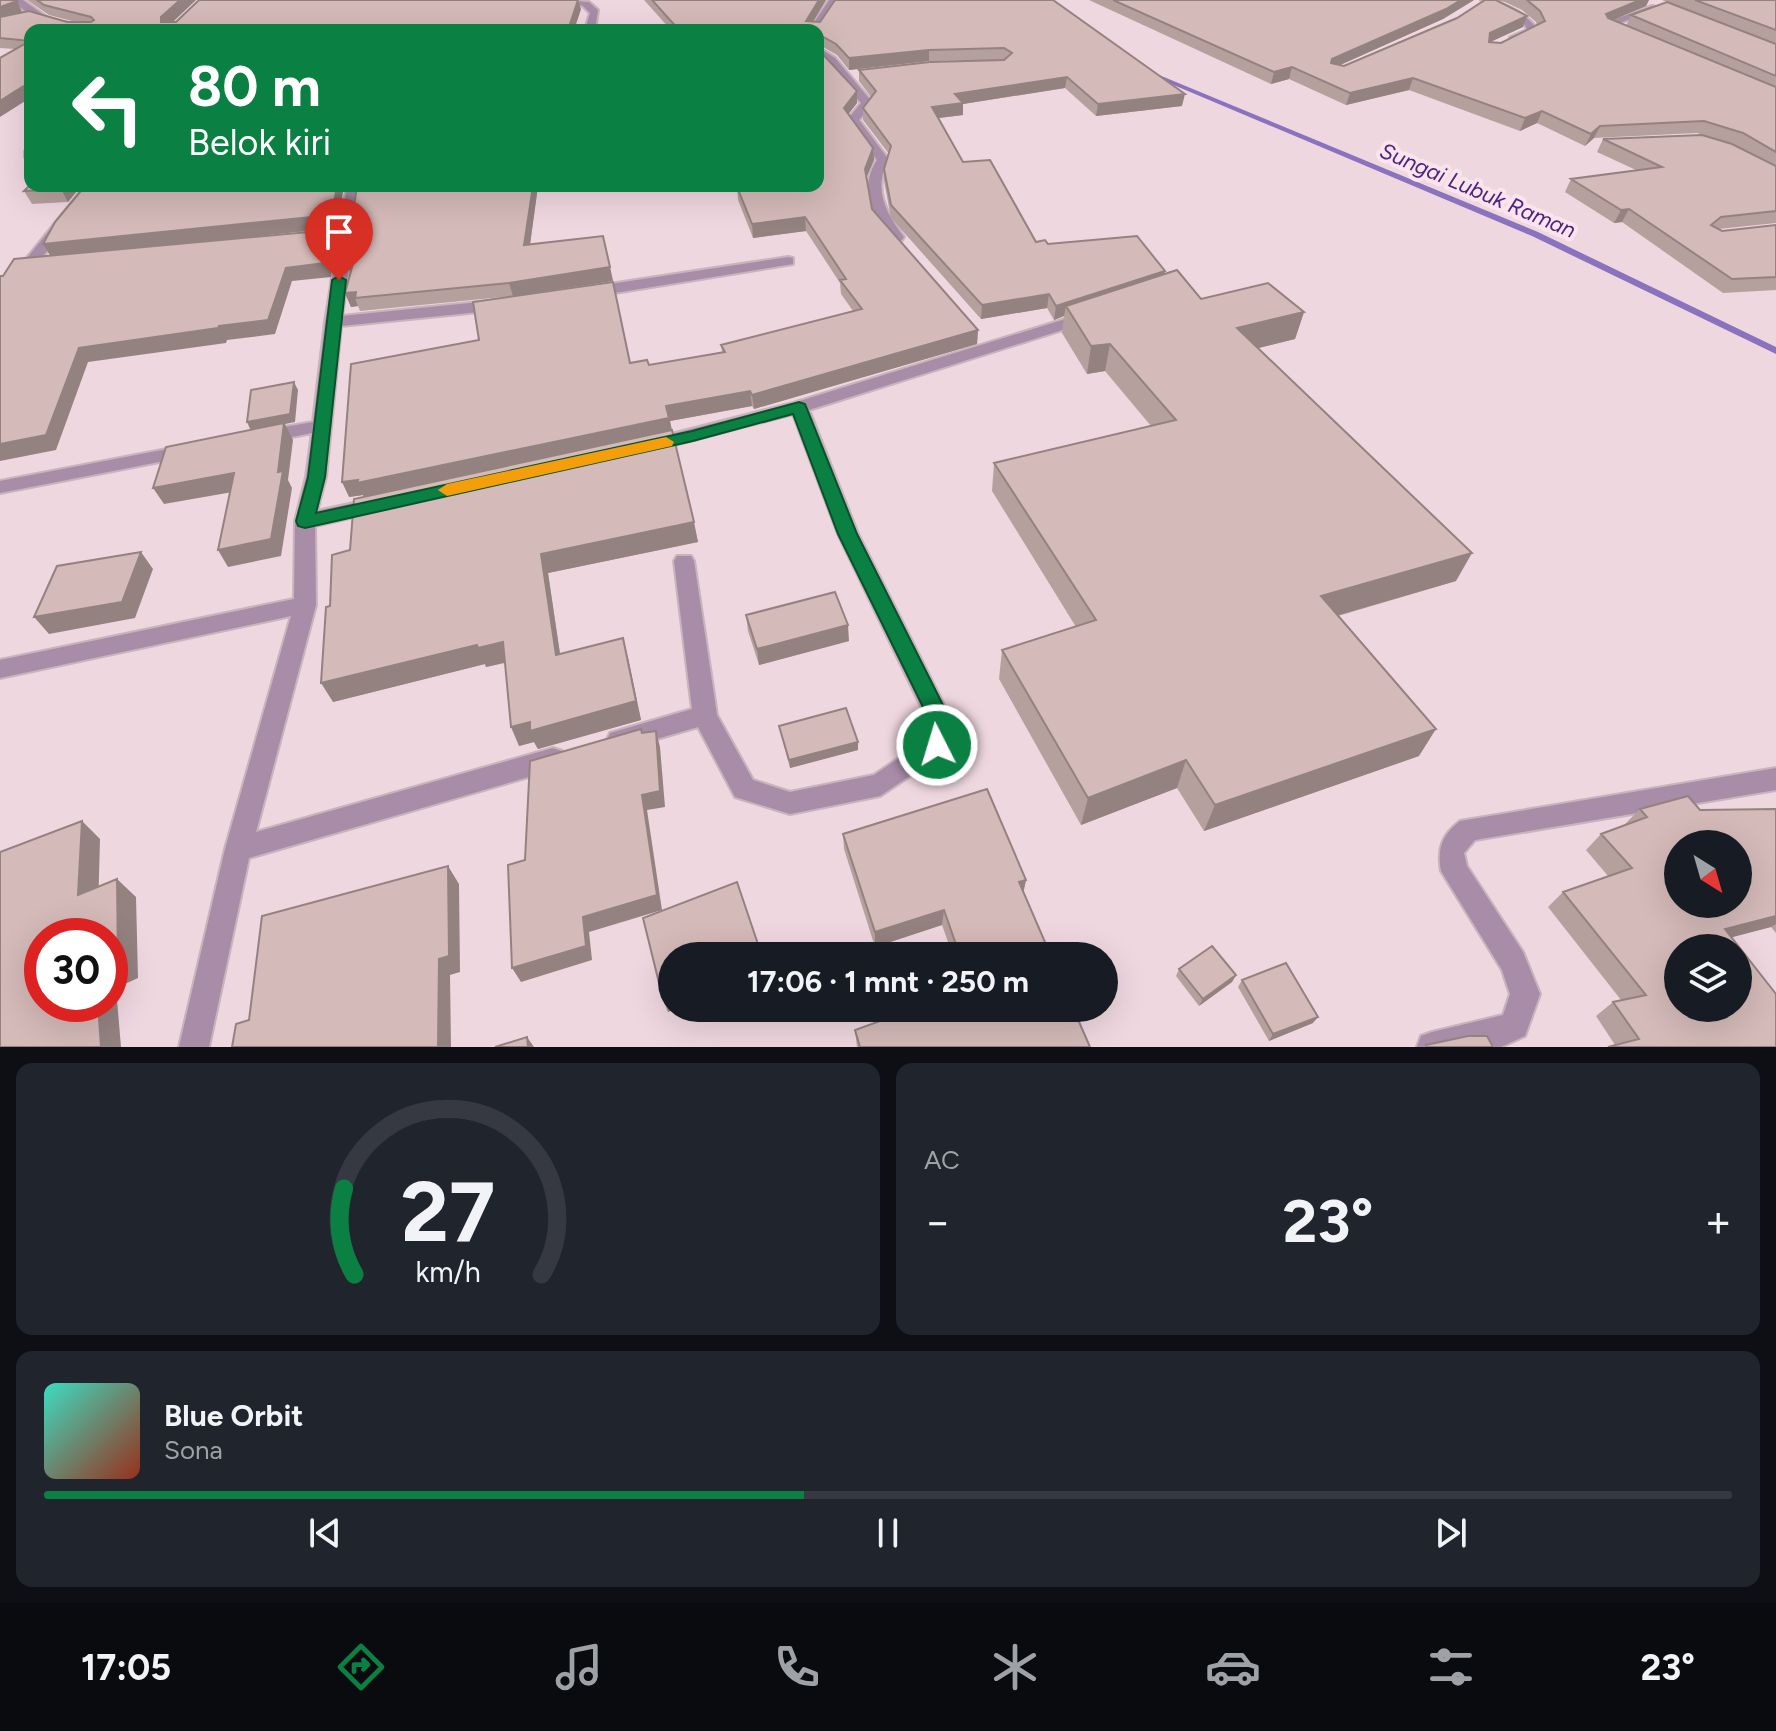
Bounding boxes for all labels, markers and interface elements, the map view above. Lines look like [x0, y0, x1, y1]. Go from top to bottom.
text: 80 m [188, 53, 321, 120]
icon: left [56, 56, 160, 160]
text: Belok kiri [188, 121, 331, 164]
water label: Sungai Lubuk Raman [1376, 137, 1580, 244]
pin [305, 198, 373, 280]
icon: arrive [317, 210, 361, 254]
position arrow [895, 703, 979, 787]
north arrow [1664, 830, 1752, 918]
map controls [1664, 830, 1752, 1022]
speed limit sign: 30 [24, 918, 128, 1022]
button: layers [1664, 934, 1752, 1022]
text: 17:06 · 1 mnt · 250 m [747, 963, 1029, 1000]
text: AC [924, 1144, 960, 1176]
text: 27 [401, 1162, 495, 1262]
text: 23° [1283, 1185, 1373, 1257]
text: − [924, 1195, 951, 1248]
text: + [1705, 1195, 1732, 1248]
text: km/h [415, 1255, 481, 1289]
text: Blue Orbit [164, 1397, 303, 1434]
text: Sona [164, 1434, 223, 1466]
icon: previous [303, 1511, 347, 1555]
icon: pause [866, 1511, 910, 1555]
icon: next [1429, 1511, 1473, 1555]
icon: directions [333, 1639, 389, 1695]
icon: music [551, 1639, 607, 1695]
icon: phone [769, 1639, 825, 1695]
icon: climate [987, 1639, 1043, 1695]
icon: car [1205, 1639, 1261, 1695]
icon: filters [1423, 1639, 1479, 1695]
text: 17:05 [81, 1646, 171, 1689]
text: 23° [1640, 1646, 1695, 1689]

